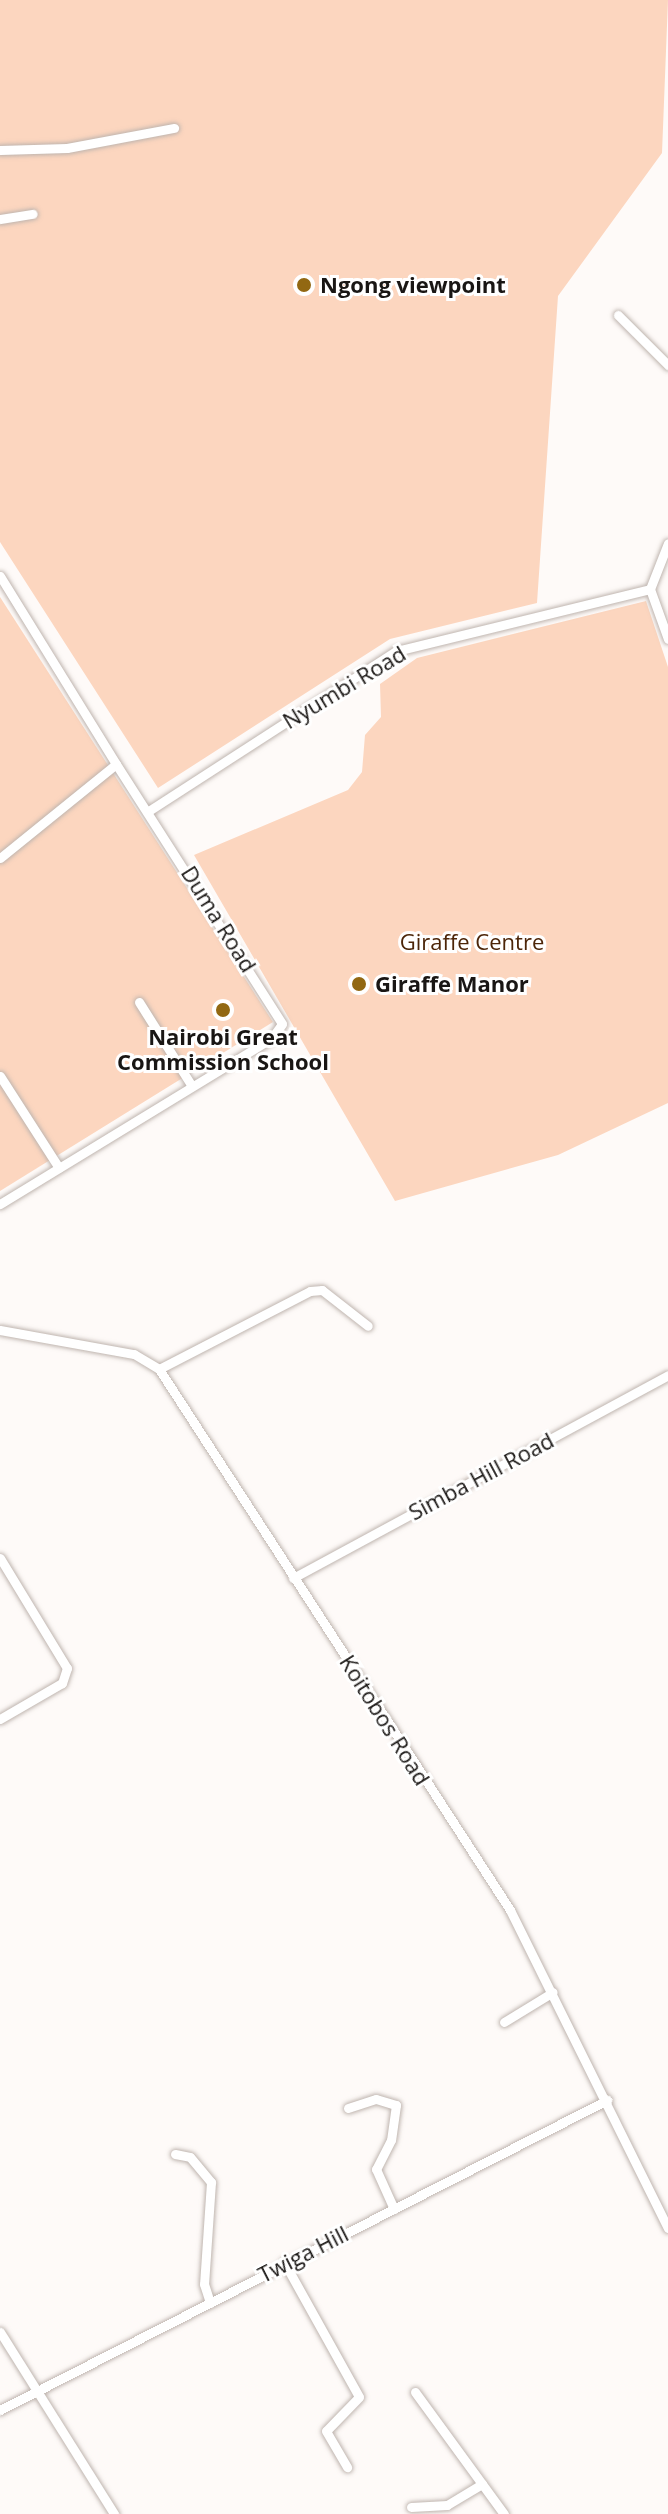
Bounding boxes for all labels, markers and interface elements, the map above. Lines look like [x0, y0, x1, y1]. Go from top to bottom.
place label: Ngong viewpoint [320, 272, 506, 298]
marker: Ngong viewpoint [295, 276, 313, 294]
street label: Nyumbi Road [278, 640, 410, 734]
street label: Duma Road [176, 861, 262, 977]
park label: Giraffe Centre [400, 929, 544, 955]
place label: Giraffe Manor [375, 971, 529, 997]
marker: Giraffe Manor [350, 975, 368, 993]
marker: Nairobi Great Commission School [214, 1001, 232, 1019]
place label: Nairobi Great Commission School [117, 1023, 329, 1074]
street label: Simba Hill Road [404, 1427, 558, 1525]
street label: Koitobos Road [334, 1650, 436, 1790]
street label: Twiga Hill [254, 2220, 352, 2288]

